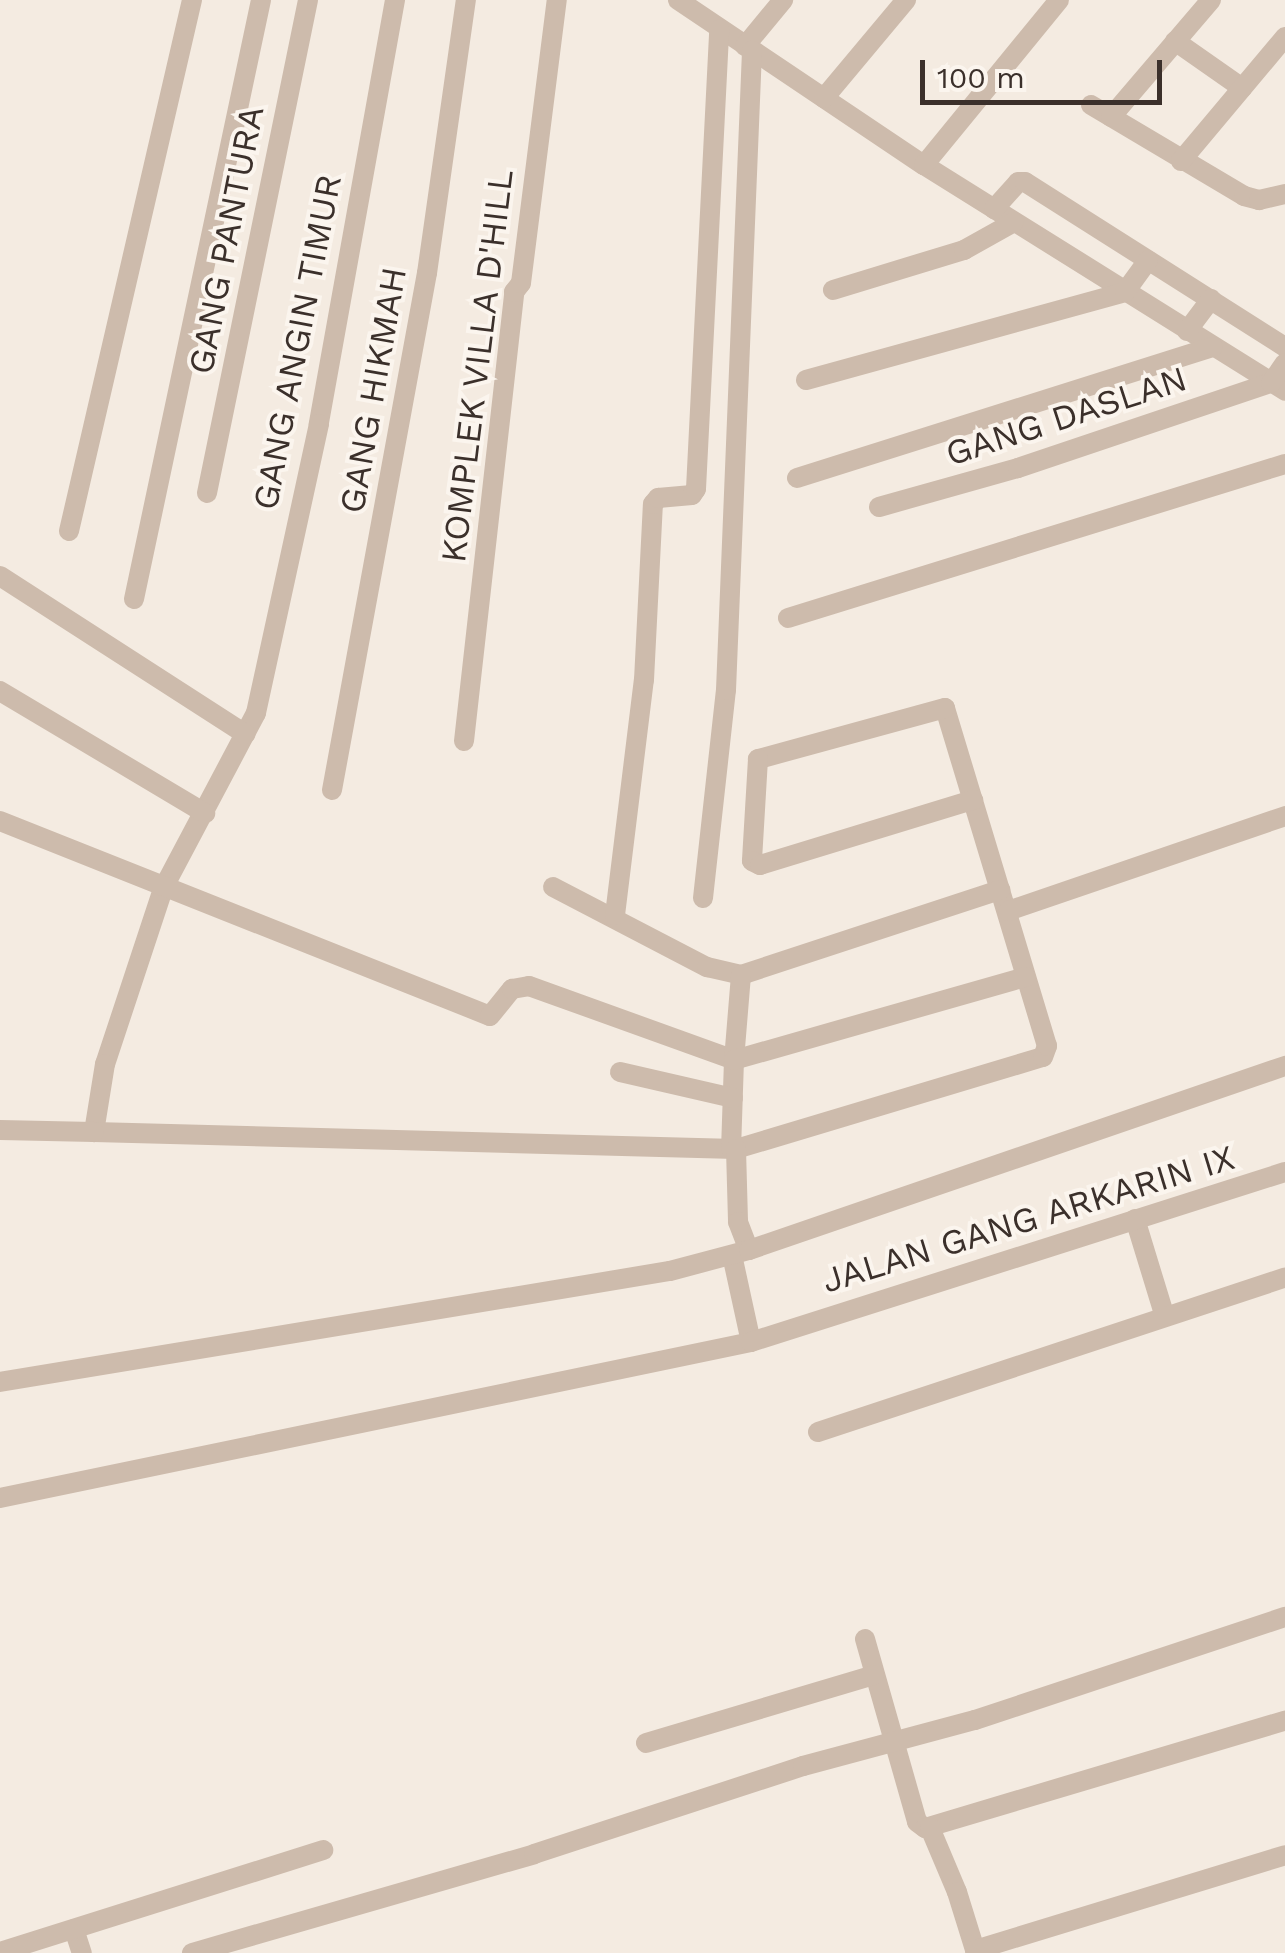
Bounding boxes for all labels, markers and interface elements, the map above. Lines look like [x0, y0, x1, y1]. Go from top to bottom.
scale bar [925, 40, 1168, 102]
text: 100 m [937, 60, 1025, 95]
street label: GANG PANTURA [179, 102, 273, 378]
street label: KOMPLEK VILLA D'HILL [432, 166, 522, 566]
street label: GANG ANGIN TIMUR [244, 170, 350, 514]
street label: GANG HIKMAH [331, 264, 415, 516]
street label: GANG DASLAN [940, 357, 1192, 475]
street label: JALAN GANG ARKARIN IX [816, 1136, 1240, 1302]

